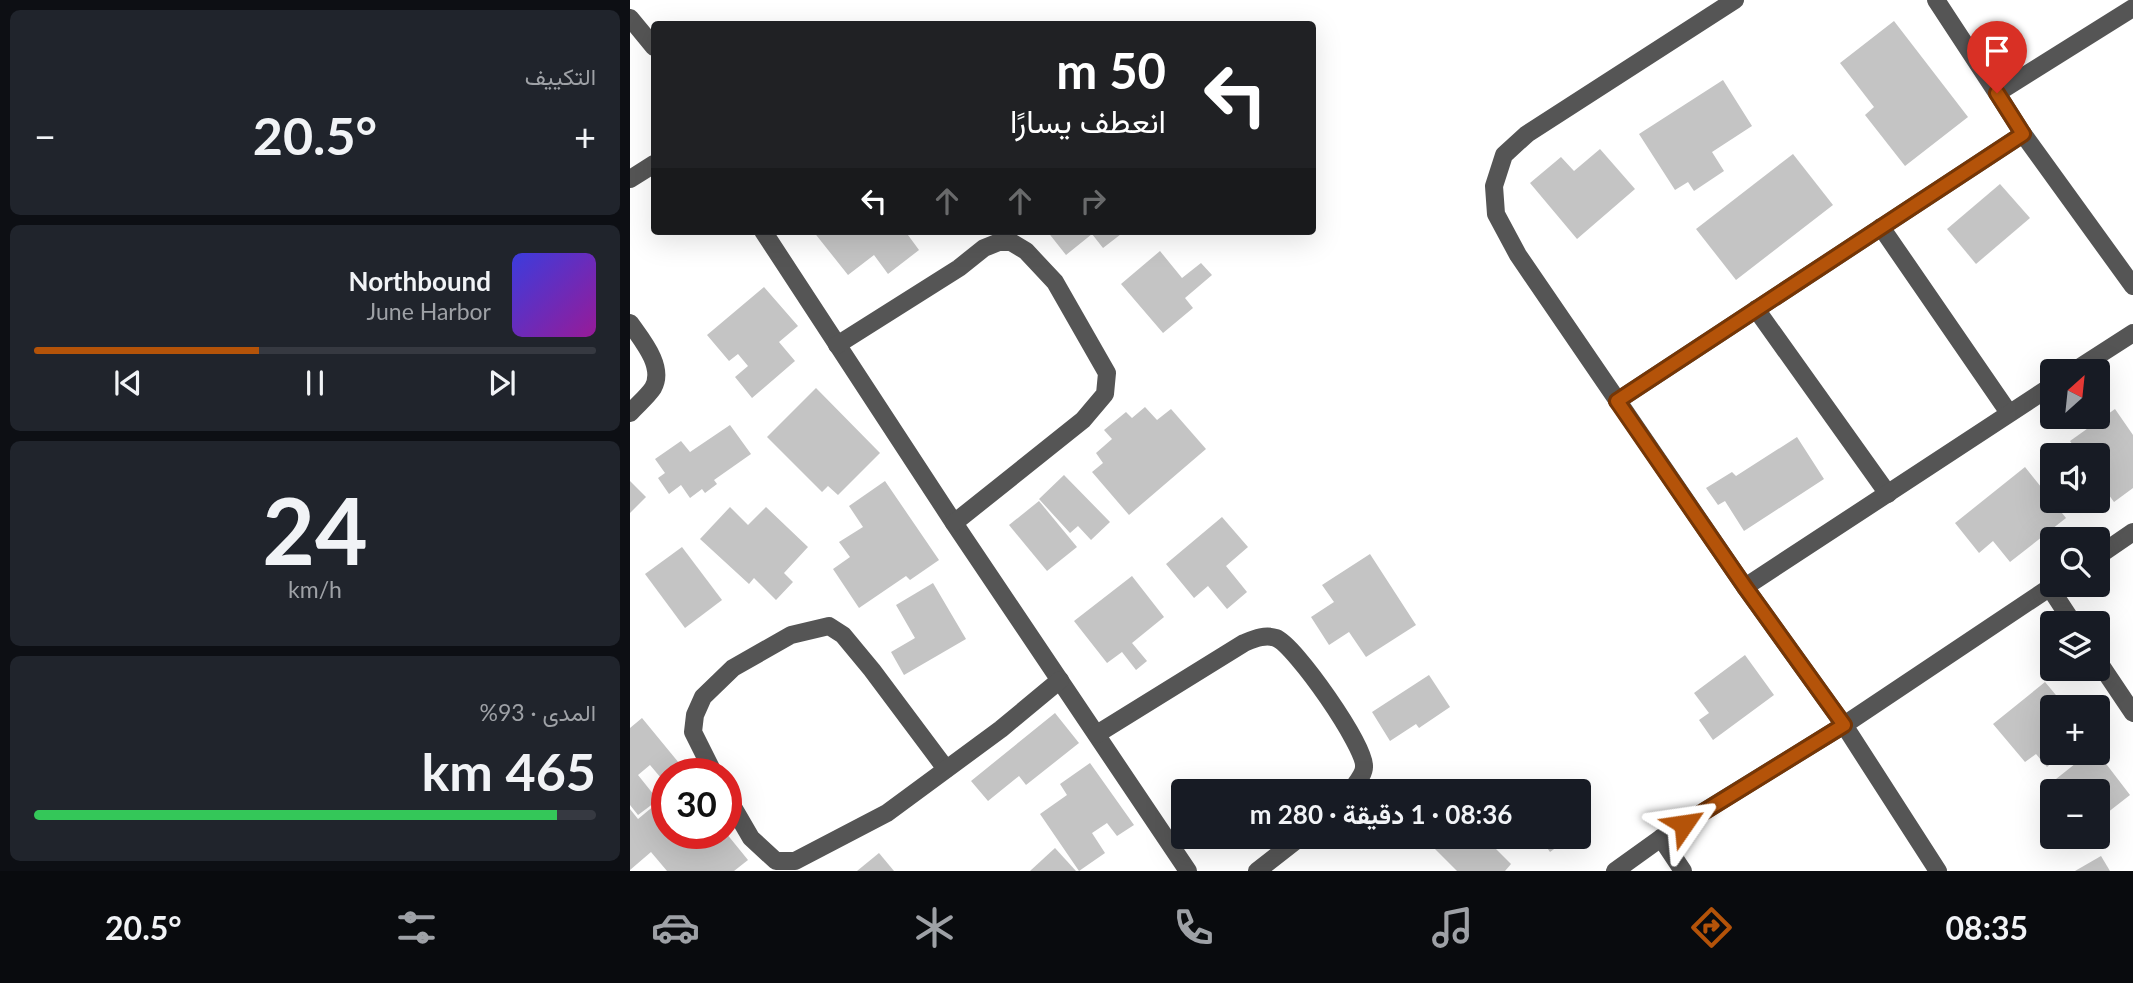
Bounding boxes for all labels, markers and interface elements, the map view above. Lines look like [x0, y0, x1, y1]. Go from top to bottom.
pin [1967, 21, 2027, 93]
icon: arrive [1978, 32, 2016, 70]
text: 50 m [1056, 41, 1166, 99]
icon: left [1190, 49, 1281, 140]
text: التكييف [525, 62, 596, 90]
text: انعطف يسارًا [1010, 101, 1166, 140]
text: 20.5° [253, 104, 377, 166]
text: − [34, 113, 56, 159]
text: + [574, 113, 596, 159]
icon: left [855, 182, 893, 220]
icon: ahead [928, 182, 966, 220]
icon: ahead [1001, 182, 1039, 220]
icon: right [1074, 182, 1112, 220]
text: Northbound [349, 265, 491, 297]
text: June Harbor [367, 297, 491, 325]
north arrow [2040, 359, 2110, 429]
map controls [2040, 359, 2110, 849]
icon: previous [109, 364, 147, 402]
icon: pause [296, 364, 334, 402]
icon: next [483, 364, 521, 402]
button: sound [2040, 443, 2110, 513]
text: 24 [262, 475, 368, 584]
button: search [2040, 527, 2110, 597]
text: km/h [288, 575, 342, 603]
button: layers [2040, 611, 2110, 681]
button: + [2040, 695, 2110, 765]
text: المدى · 93% [480, 698, 596, 726]
text: 465 km [422, 740, 596, 802]
speed limit sign: 30 [651, 758, 742, 849]
button: − [2040, 779, 2110, 849]
position arrow [1647, 787, 1721, 861]
text: 08:36 · 1 دقيقة · 280 m [1250, 798, 1512, 830]
icon: filters [392, 903, 441, 952]
icon: car [651, 903, 700, 952]
icon: climate [910, 903, 959, 952]
icon: phone [1169, 903, 1218, 952]
icon: music [1428, 903, 1477, 952]
icon: directions [1687, 903, 1736, 952]
text: 20.5° [105, 908, 182, 947]
text: 08:35 [1946, 908, 2028, 947]

